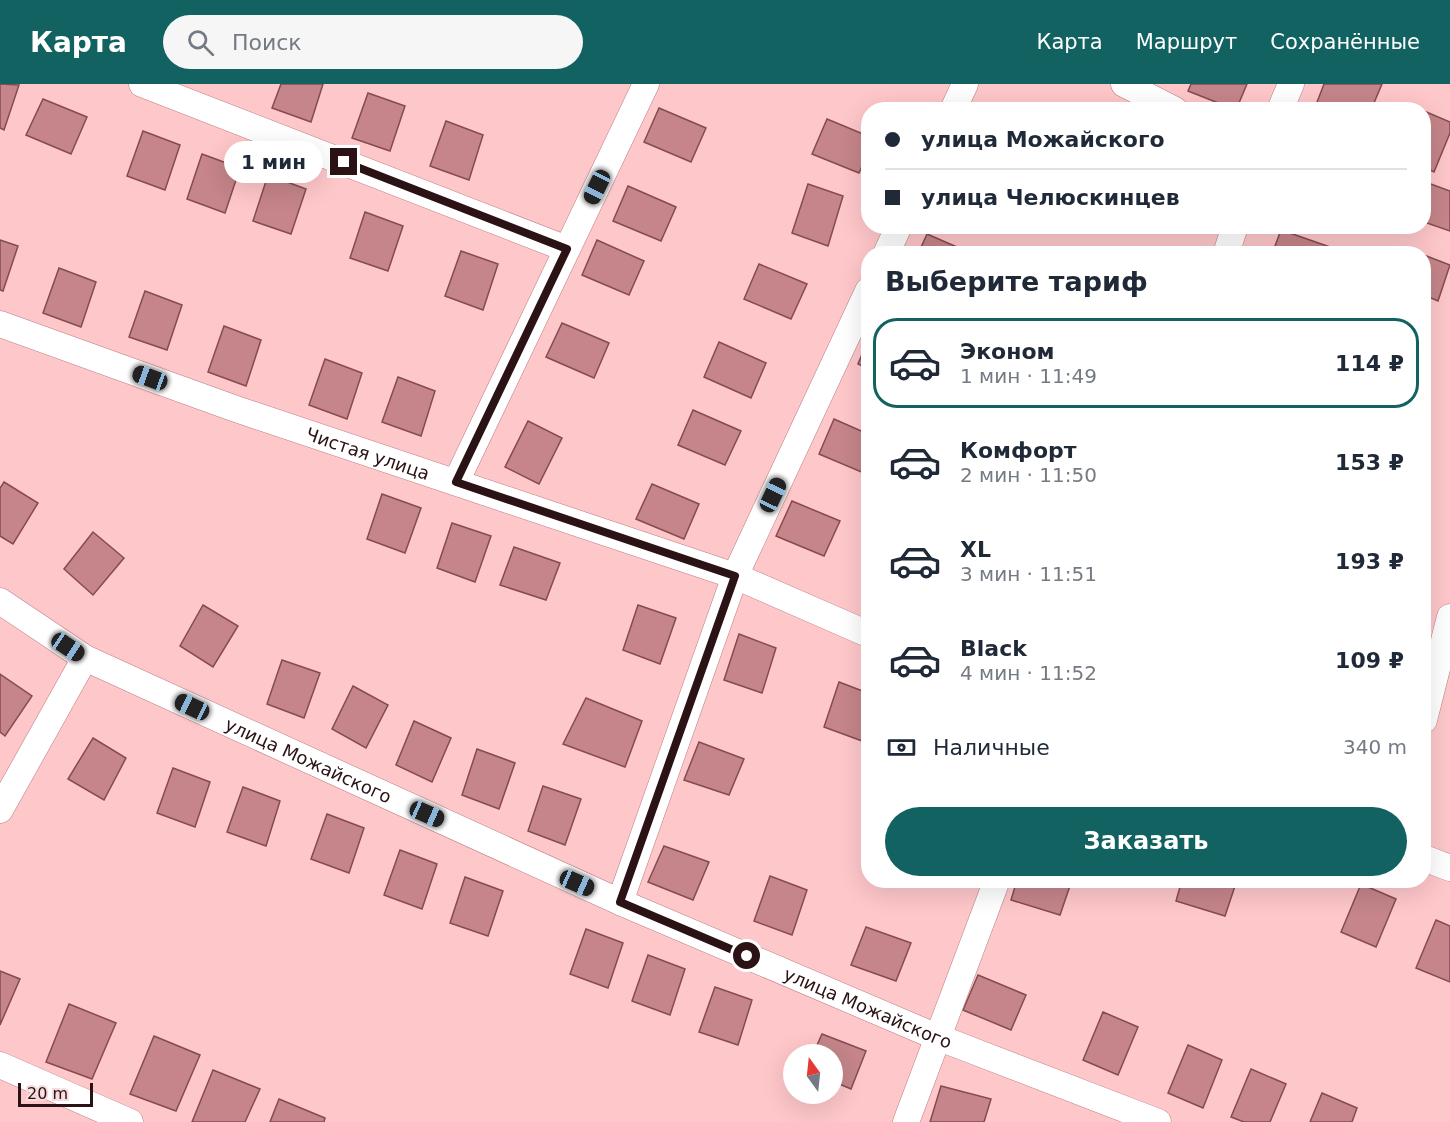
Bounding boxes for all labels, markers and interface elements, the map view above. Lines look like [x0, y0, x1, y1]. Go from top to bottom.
search box [163, 15, 583, 69]
text: Карта [30, 26, 127, 59]
icon: search [184, 26, 217, 59]
text: Поиск [232, 30, 302, 55]
text: Карта [1037, 30, 1103, 54]
text: Маршрут [1136, 30, 1237, 54]
text: Сохранённые [1270, 30, 1420, 54]
text: улица Можайского [921, 127, 1165, 152]
callout: 1 мин [224, 141, 323, 183]
route end [330, 148, 357, 175]
text: 1 мин [241, 150, 306, 174]
car [581, 167, 613, 207]
text: улица Челюскинцев [921, 185, 1180, 210]
text: Выберите тариф [885, 266, 1148, 297]
icon: car [888, 336, 942, 390]
text: Эконом [960, 339, 1055, 364]
text: 114 ₽ [1335, 351, 1404, 376]
car [130, 363, 170, 393]
text: 1 мин · 11:49 [960, 364, 1097, 388]
street label: Чистая улица [303, 423, 433, 484]
icon: car [888, 435, 942, 489]
text: Комфорт [960, 438, 1077, 463]
text: 153 ₽ [1335, 450, 1404, 475]
text: 2 мин · 11:50 [960, 463, 1097, 487]
car [757, 475, 789, 515]
icon: car [888, 534, 942, 588]
text: XL [960, 537, 991, 562]
text: 193 ₽ [1335, 549, 1404, 574]
text: 3 мин · 11:51 [960, 562, 1097, 586]
car [48, 629, 88, 665]
icon: car [888, 633, 942, 687]
text: Black [960, 636, 1027, 661]
text: 109 ₽ [1335, 648, 1404, 673]
text: 4 мин · 11:52 [960, 661, 1097, 685]
car [172, 691, 212, 723]
street label: улица Можайского [222, 713, 395, 807]
icon: cash [885, 731, 918, 764]
text: Наличные [933, 735, 1050, 760]
text: 340 m [1343, 735, 1407, 759]
car [407, 798, 447, 830]
button: Заказать [885, 807, 1407, 876]
car [557, 867, 597, 899]
route start [733, 942, 760, 969]
street label: улица Можайского [781, 963, 955, 1052]
north arrow [783, 1044, 843, 1104]
map controls [783, 1044, 843, 1104]
scale bar [18, 1080, 93, 1108]
text: 20 m [27, 1084, 68, 1103]

